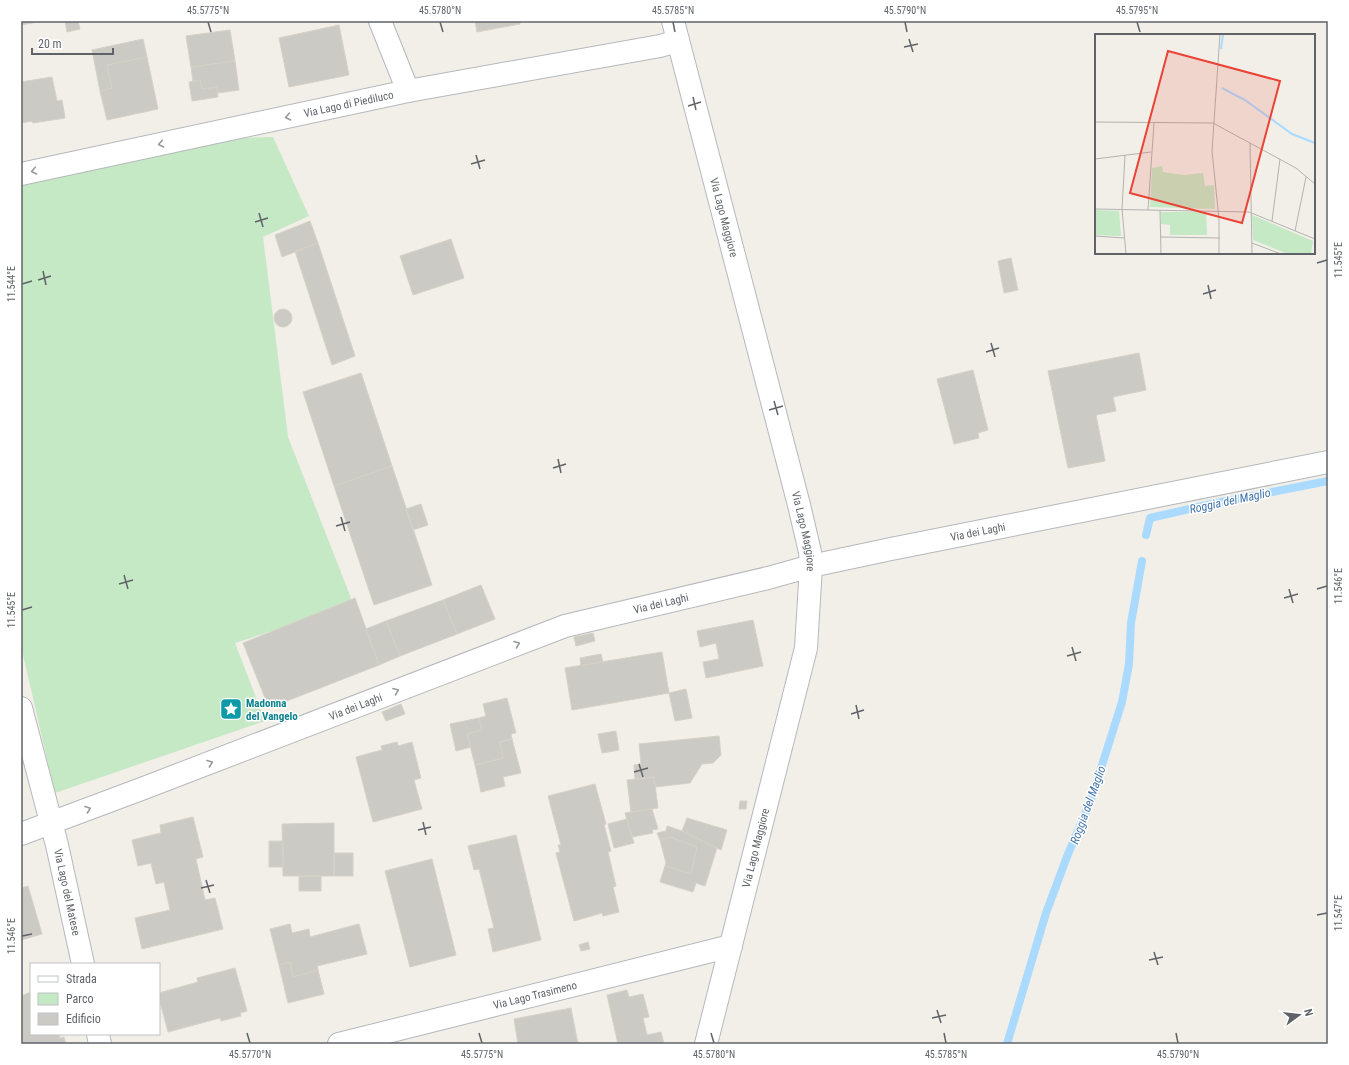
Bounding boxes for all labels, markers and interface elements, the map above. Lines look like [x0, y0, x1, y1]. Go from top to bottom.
text: 45.5775°N [187, 5, 229, 16]
text: 45.5780°N [419, 5, 461, 16]
text: 45.5785°N [652, 5, 694, 16]
text: 45.5790°N [884, 5, 926, 16]
text: 45.5795°N [1116, 5, 1158, 16]
scale bar [32, 30, 113, 56]
inset map [1095, 34, 1315, 254]
text: 20 m [38, 37, 62, 51]
street label: Via Lago di Piediluco [303, 88, 395, 120]
one-way arrow [285, 112, 291, 121]
one-way arrow [158, 140, 164, 148]
one-way arrow [31, 167, 37, 175]
street label: Via Lago Maggiore [708, 176, 741, 259]
text: 11.545°E [1333, 242, 1344, 278]
text: 11.544°E [6, 266, 17, 302]
water label: Roggia del Maglio [1188, 486, 1272, 516]
street label: Via Lago Maggiore [789, 490, 818, 572]
street label: Via dei Laghi [949, 520, 1007, 544]
text: 11.546°E [1333, 568, 1344, 604]
street label: Via dei Laghi [632, 591, 690, 616]
text: 11.545°E [6, 592, 17, 628]
one-way arrow [513, 641, 521, 649]
one-way arrow [393, 687, 400, 695]
street label: Via dei Laghi [327, 690, 384, 723]
place icon: Madonna del Vangelo [218, 696, 244, 722]
place label: Madonna del Vangelo [246, 697, 298, 723]
one-way arrow [206, 760, 213, 768]
water label: Roggia del Maglio [1067, 764, 1109, 846]
one-way arrow [84, 805, 91, 813]
street label: Via Lago Maggiore [740, 807, 772, 889]
street label: Via Lago del Matese [52, 848, 83, 937]
text: 11.547°E [1333, 895, 1344, 931]
text: 11.546°E [6, 918, 17, 954]
legend [30, 963, 160, 1035]
text: Strada [66, 972, 97, 986]
street label: Via Lago Trasimeno [492, 978, 579, 1012]
text: Parco [66, 992, 93, 1006]
north arrow [1279, 995, 1319, 1035]
text: N [1301, 1008, 1315, 1018]
text: Edificio [66, 1012, 101, 1026]
text: 45.5770°N [229, 1049, 271, 1060]
text: 45.5775°N [461, 1049, 503, 1060]
text: 45.5780°N [693, 1049, 735, 1060]
text: 45.5785°N [925, 1049, 967, 1060]
text: 45.5790°N [1157, 1049, 1199, 1060]

